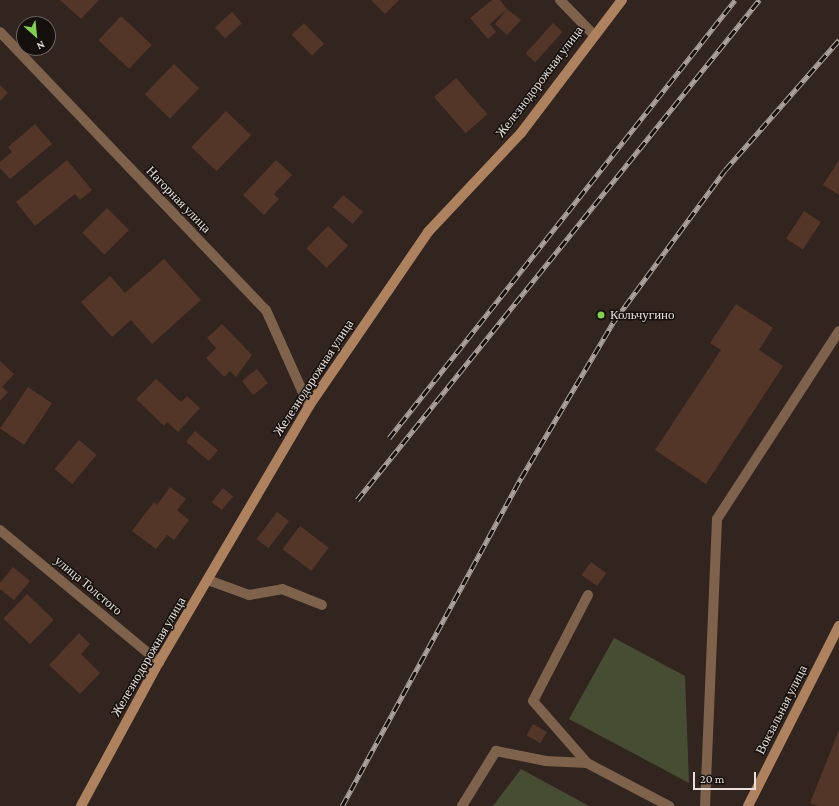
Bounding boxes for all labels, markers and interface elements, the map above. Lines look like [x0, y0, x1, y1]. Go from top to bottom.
north arrow [16, 16, 56, 56]
street label: Железнодорожная улица [493, 23, 587, 141]
text: N [35, 39, 47, 53]
street label: Нагорная улица [142, 164, 214, 236]
place label: Кольчугино [610, 307, 675, 323]
marker: Кольчугино [595, 309, 607, 321]
street label: Железнодорожная улица [271, 317, 357, 439]
street label: улица Толстого [51, 553, 125, 619]
street label: Железнодорожная улица [108, 594, 190, 720]
street label: Вокзальная улица [753, 663, 811, 757]
scale bar [695, 764, 758, 790]
text: 20 m [700, 772, 724, 786]

